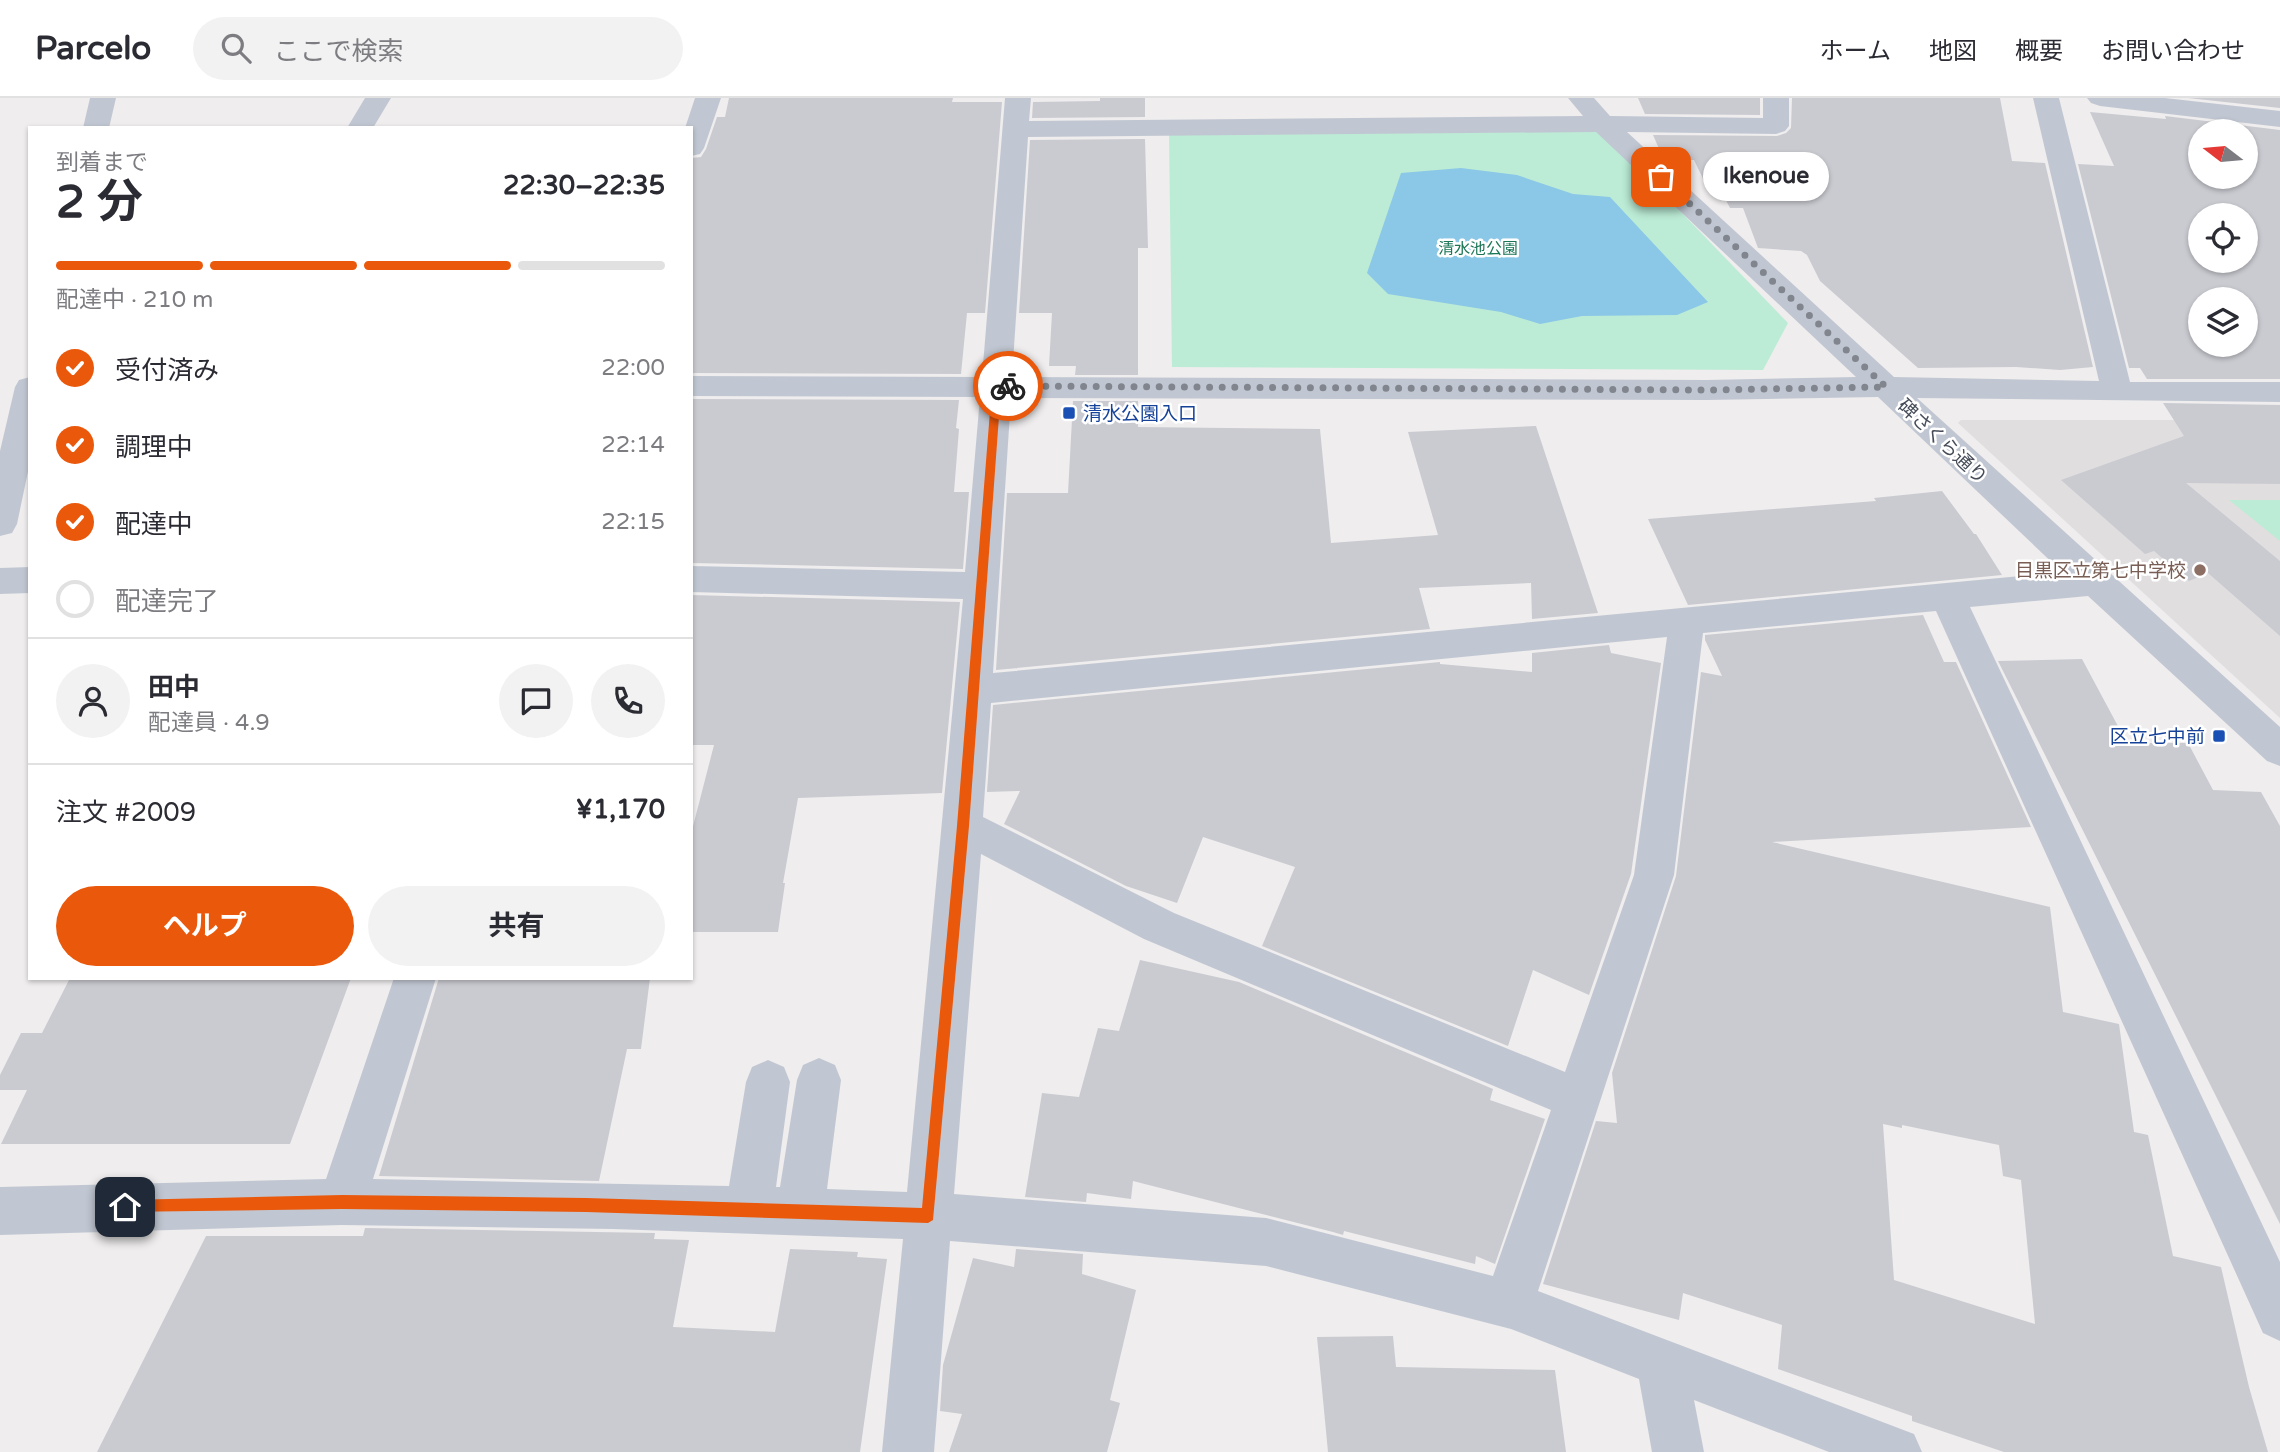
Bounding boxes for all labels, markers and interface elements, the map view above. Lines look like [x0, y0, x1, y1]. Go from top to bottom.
search box [193, 17, 683, 80]
text: Parcelo [35, 29, 151, 68]
icon: search [217, 29, 255, 67]
text: ここで検索 [273, 36, 403, 67]
text: ホーム [1820, 37, 1891, 66]
text: 地図 [1929, 37, 1977, 66]
text: 概要 [2015, 37, 2063, 66]
text: お問い合わせ [2101, 37, 2245, 66]
north arrow [2188, 119, 2258, 189]
map controls [2188, 119, 2258, 357]
pin [1631, 147, 1691, 207]
text: 到着まで [56, 149, 148, 177]
callout: Ikenoue [1703, 153, 1829, 202]
icon: bag [1642, 158, 1680, 196]
text: Ikenoue [1723, 162, 1809, 190]
text: 22:30–22:35 [503, 170, 665, 201]
text: 2 分 [56, 175, 143, 230]
button: locate [2188, 203, 2258, 273]
park label: 清水池公園 [1438, 239, 1518, 259]
text: 配達中 · 210 m [56, 286, 213, 314]
button: layers [2188, 287, 2258, 357]
icon: check [56, 349, 94, 387]
courier [973, 351, 1043, 421]
text: 22:00 [601, 354, 665, 382]
text: 受付済み [115, 355, 219, 386]
icon: bike [989, 367, 1027, 405]
street label: 碑さくら通り [1893, 395, 1992, 489]
place label: 清水公園入口 [1083, 403, 1197, 425]
marker: 清水公園入口 [1061, 405, 1077, 421]
icon: check [56, 426, 94, 464]
text: 22:14 [601, 431, 665, 459]
text: 調理中 [115, 432, 193, 463]
icon: check [56, 503, 94, 541]
text: 22:15 [601, 508, 665, 536]
text: 配達中 [115, 509, 193, 540]
place label: 目黒区立第七中学校 [2015, 560, 2186, 582]
marker: 目黒区立第七中学校 [2192, 562, 2208, 578]
text: 配達完了 [115, 586, 219, 617]
button: person [56, 664, 130, 738]
button: chat [499, 664, 573, 738]
button: phone [591, 664, 665, 738]
text: 田中 [148, 672, 200, 703]
text: 配達員 · 4.9 [148, 709, 270, 737]
place label: 区立七中前 [2110, 726, 2205, 748]
marker: 区立七中前 [2211, 728, 2227, 744]
text: ¥1,170 [576, 794, 665, 825]
text: 注文 #2009 [56, 797, 196, 828]
button: ヘルプ [56, 886, 354, 966]
button: 共有 [368, 886, 665, 966]
pin [95, 1177, 155, 1237]
icon: home [106, 1188, 144, 1226]

